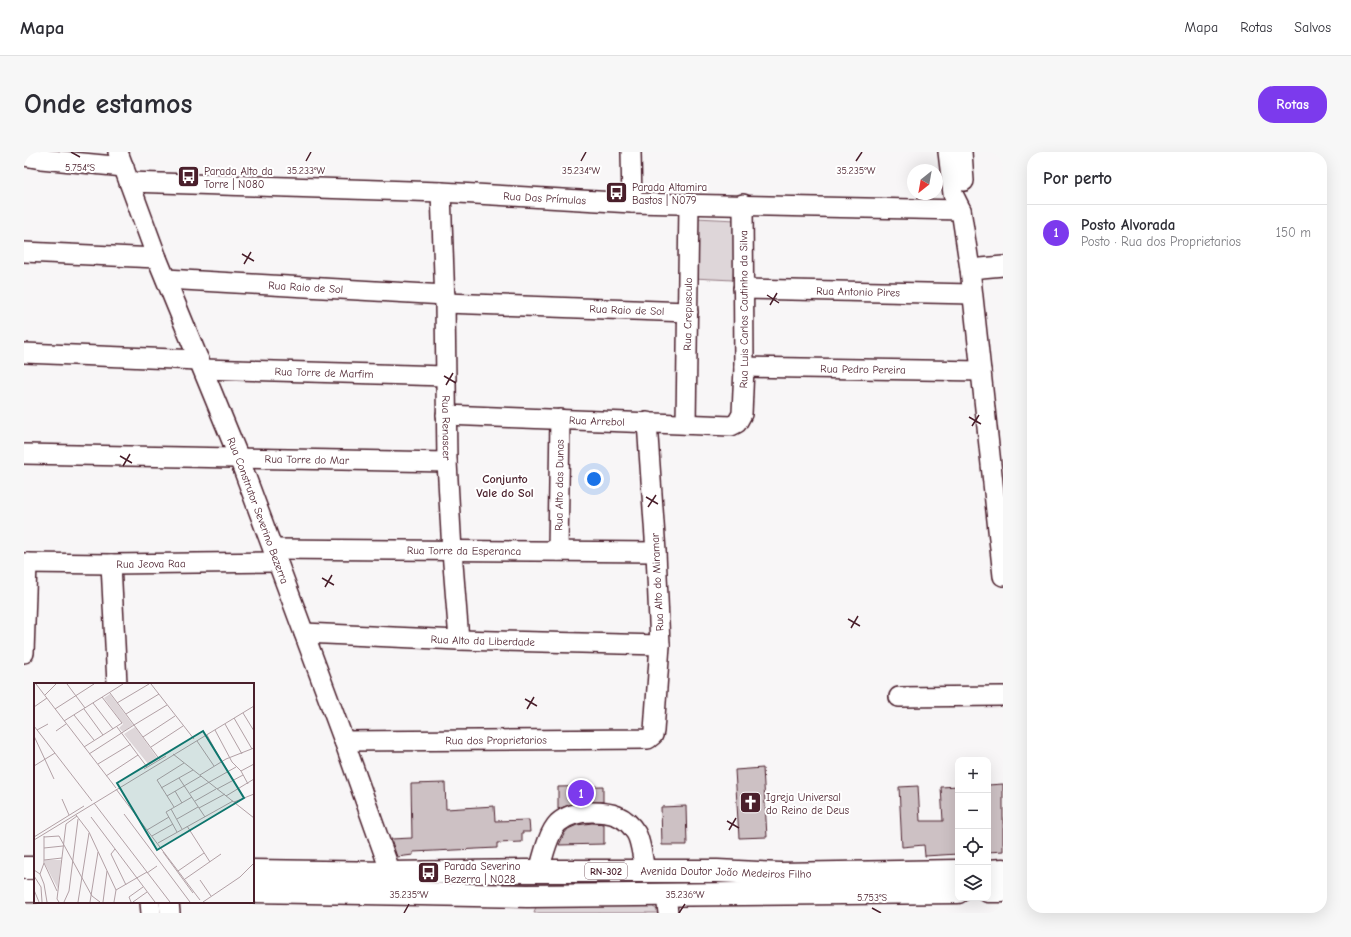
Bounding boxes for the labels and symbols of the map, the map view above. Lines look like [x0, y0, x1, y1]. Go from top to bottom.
text: 5.754°S [65, 162, 95, 174]
bus stop icon: Parada Alto da Torre | N080 [176, 164, 202, 190]
north arrow [907, 164, 943, 200]
place label: Parada Alto da Torre | N080 [204, 165, 273, 191]
text: 35.233°W [287, 165, 326, 177]
text: 35.234°W [562, 165, 600, 177]
text: 35.235°W [837, 165, 876, 177]
bus stop icon: Parada Altamira Bastos | N079 [603, 180, 629, 206]
place label: Parada Altamira Bastos | N079 [632, 181, 707, 207]
street label: Rua Das Prímulas [503, 190, 587, 207]
street label: Rua Luis Carlos Cautinho da Silva [737, 230, 751, 389]
street label: Rua Crepusculo [681, 277, 695, 351]
street label: Rua Raio de Sol [268, 279, 344, 296]
street label: Rua Antonio Pires [816, 285, 900, 299]
street label: Rua Raio de Sol [589, 302, 665, 318]
street label: Rua Pedro Pereira [820, 362, 906, 377]
street label: Rua Torre de Marfim [274, 365, 374, 381]
street label: Rua Renascer [439, 395, 453, 461]
street label: Rua Arrebol [569, 414, 625, 429]
street label: Rua Construtor Severino Bezerra [224, 436, 291, 586]
street label: Rua Alto das Dunas [552, 439, 567, 531]
street label: Rua Torre do Mar [265, 453, 350, 467]
your location [584, 469, 604, 489]
district label: Conjunto Vale do Sol [476, 472, 534, 500]
street label: Rua Alto do Miramar [648, 532, 667, 632]
street label: Rua Torre da Esperanca [407, 544, 521, 558]
street label: Rua Jeova Raa [116, 557, 186, 571]
street label: Rua Alto da Liberdade [430, 633, 536, 649]
inset map [34, 683, 254, 903]
street label: Rua dos Proprietarios [445, 734, 547, 747]
pin: 1 [568, 778, 594, 808]
church icon: Igreja Universal do Reino de Deus [738, 790, 764, 816]
place label: Igreja Universal do Reino de Deus [766, 791, 849, 817]
bus stop icon: Parada Severino Bezerra | N028 [415, 859, 441, 885]
place label: Parada Severino Bezerra | N028 [444, 860, 521, 886]
road number: RN-302 [585, 863, 627, 879]
street label: Avenida Doutor João Medeiros Filho [640, 865, 812, 881]
text: 35.235°W [390, 889, 429, 901]
text: 35.236°W [666, 889, 705, 901]
text: 5.753°S [857, 892, 888, 904]

